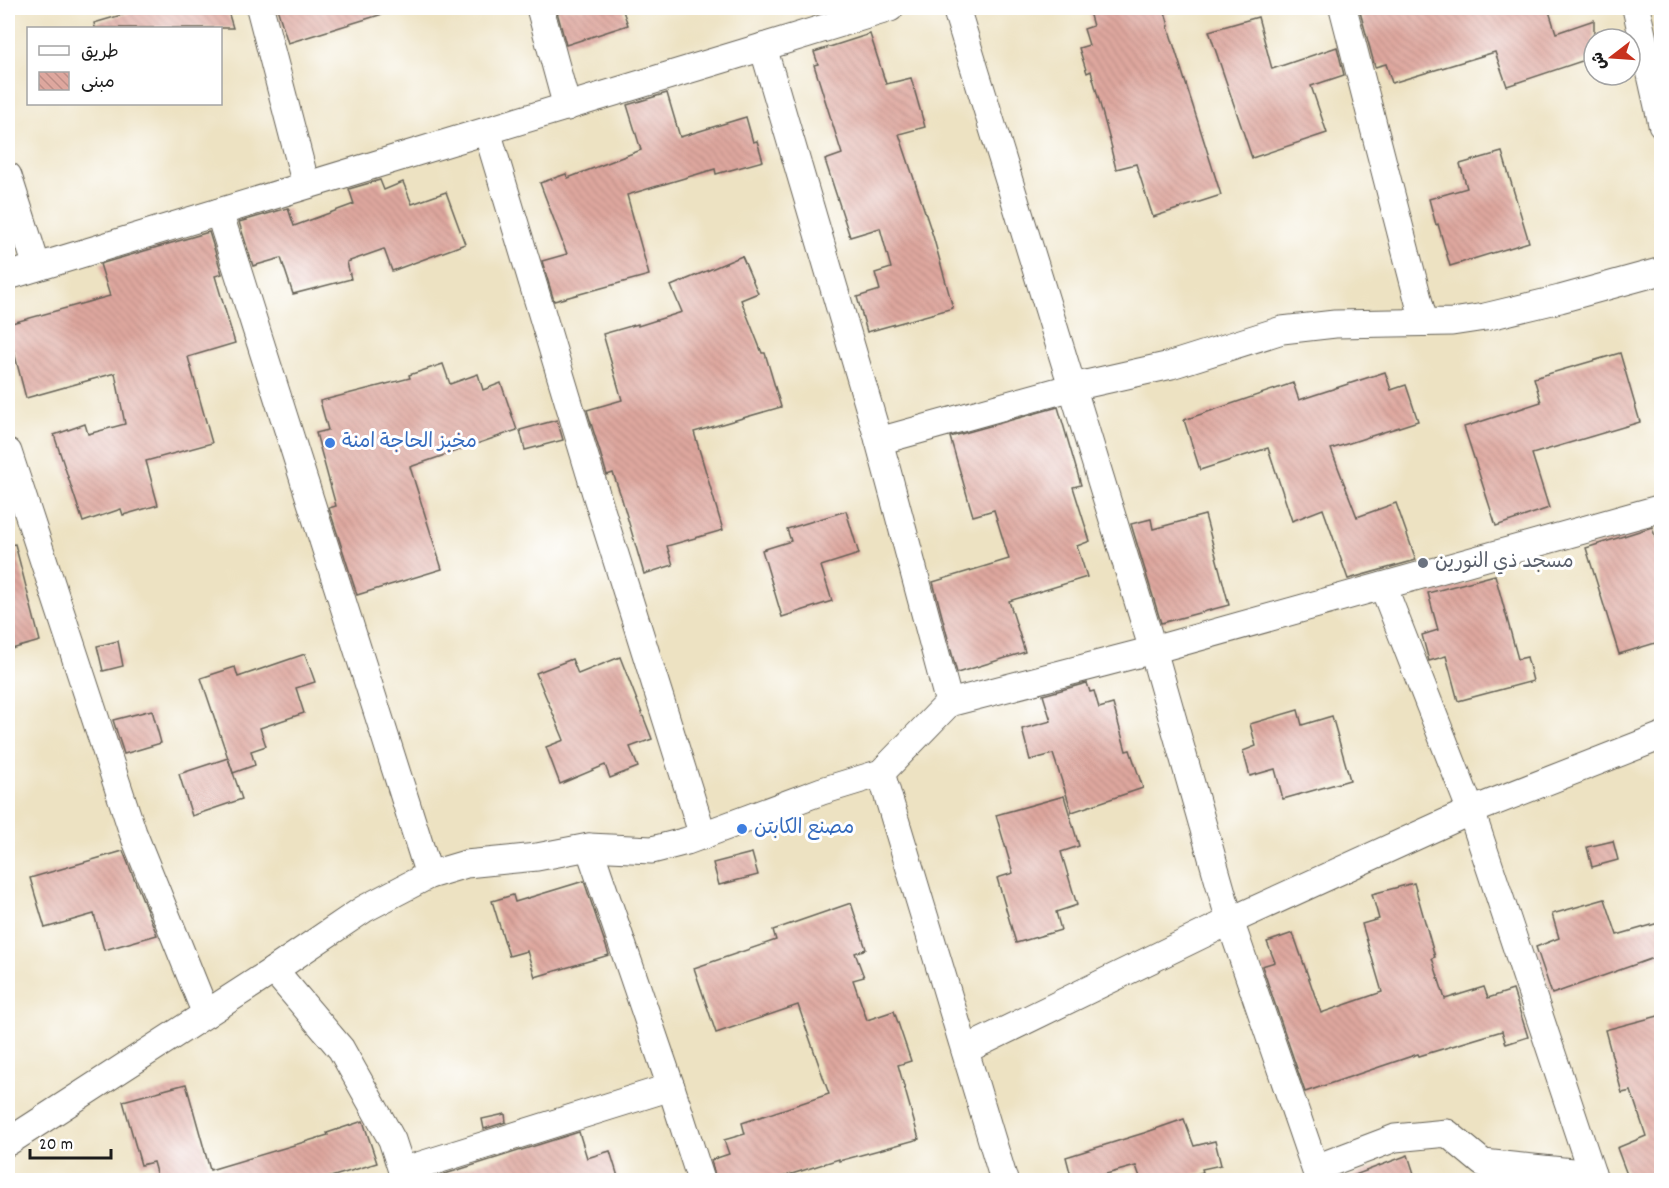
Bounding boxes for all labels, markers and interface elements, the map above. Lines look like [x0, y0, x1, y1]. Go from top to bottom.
legend [27, 27, 222, 105]
north arrow [1582, 27, 1642, 87]
text: طريق [81, 41, 119, 66]
text: ش [1586, 49, 1614, 72]
text: مبنى [81, 71, 115, 96]
place label: مخبز الحاجة امنة [342, 429, 477, 457]
marker: مخبز الحاجة امنة [323, 436, 337, 450]
place label: مسجد ذي النورين [1435, 549, 1574, 577]
marker: مسجد ذي النورين [1416, 556, 1430, 570]
place label: مصنع الكابتن [754, 815, 854, 843]
marker: مصنع الكابتن [735, 822, 749, 836]
scale bar [30, 1122, 111, 1160]
text: 20 m [39, 1133, 73, 1158]

